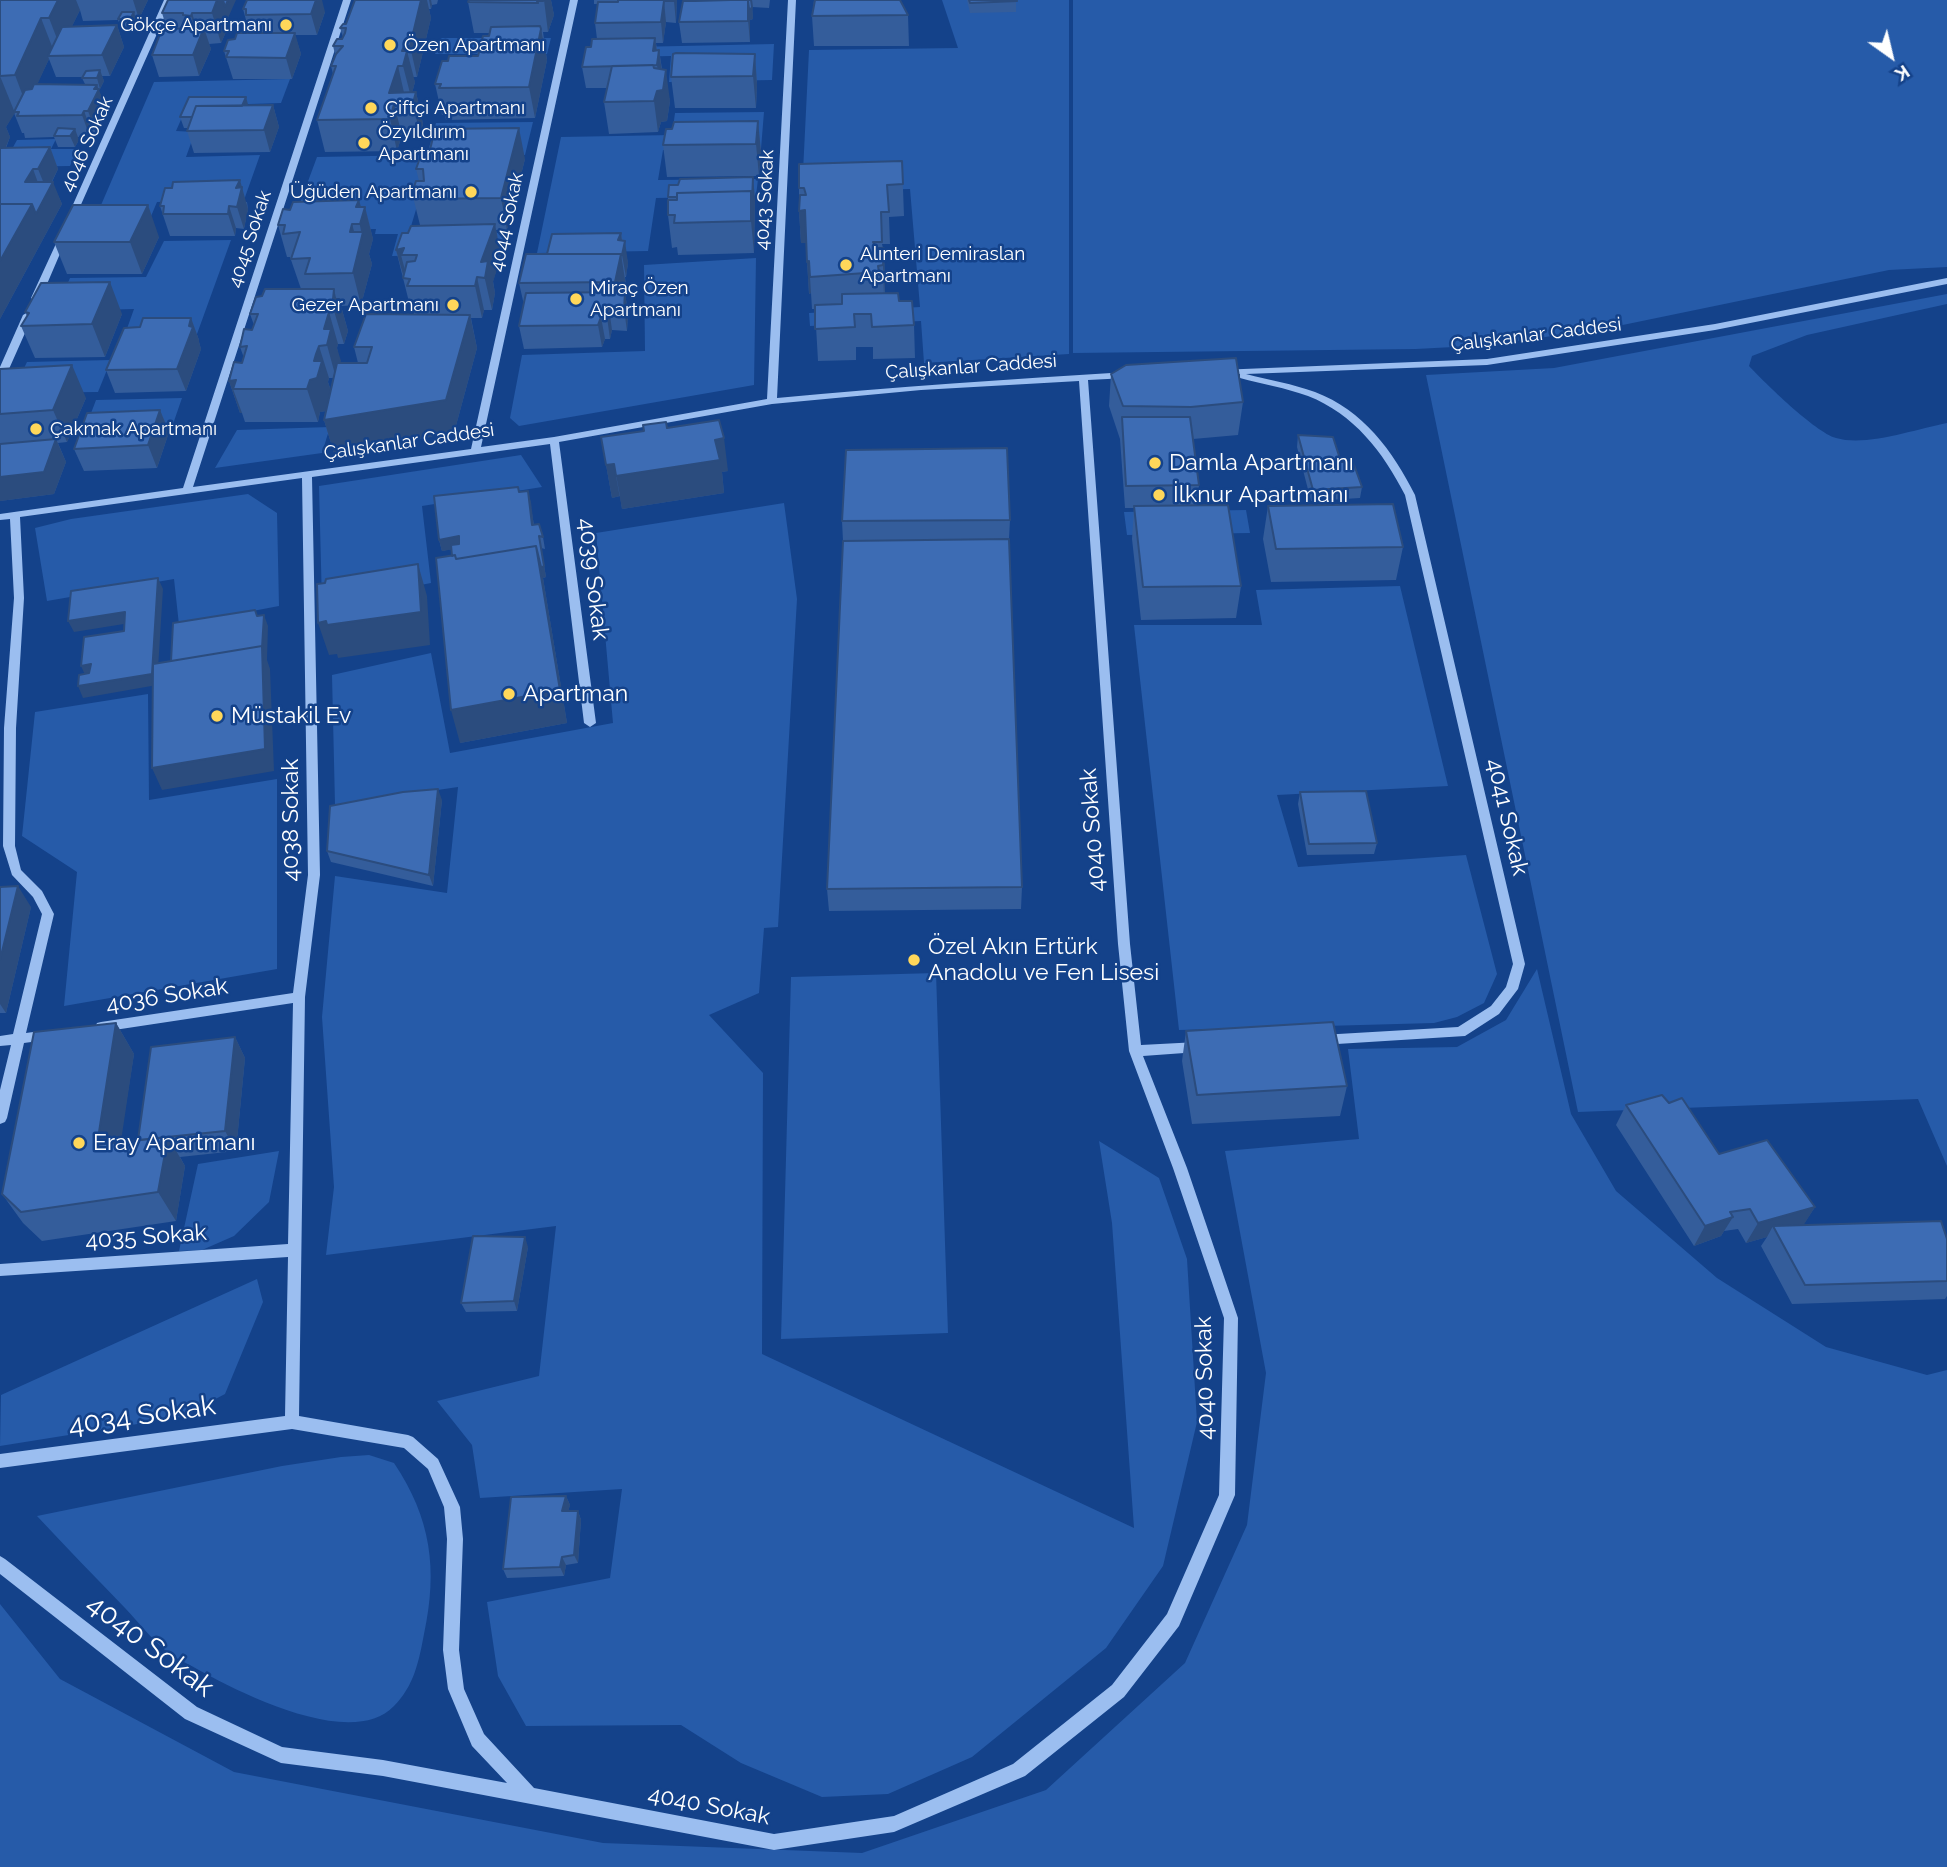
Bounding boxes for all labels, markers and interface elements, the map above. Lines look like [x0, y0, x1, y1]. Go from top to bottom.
place label: Gökçe Apartmanı [120, 14, 272, 36]
marker: Gökçe Apartmanı [278, 17, 294, 33]
north arrow [1856, 21, 1926, 91]
place label: Özen Apartmanı [404, 34, 545, 56]
marker: Özen Apartmanı [382, 37, 398, 53]
text: K [1891, 61, 1914, 86]
street label: 4046 Sokak [56, 93, 118, 195]
place label: Çiftçi Apartmanı [385, 97, 525, 119]
marker: Çiftçi Apartmanı [363, 100, 379, 116]
place label: Özyıldırım Apartmanı [378, 121, 469, 165]
marker: Özyıldırım Apartmanı [356, 135, 372, 151]
street label: 4043 Sokak [751, 149, 779, 251]
street label: 4044 Sokak [485, 170, 529, 274]
place label: Üğüden Apartmanı [290, 181, 457, 203]
marker: Üğüden Apartmanı [463, 184, 479, 200]
street label: 4045 Sokak [224, 188, 276, 290]
place label: Alınteri Demiraslan Apartmanı [860, 243, 1025, 287]
marker: Alınteri Demiraslan Apartmanı [838, 257, 854, 273]
place label: Miraç Özen Apartmanı [590, 277, 689, 321]
marker: Miraç Özen Apartmanı [568, 291, 584, 307]
place label: Gezer Apartmanı [292, 294, 439, 316]
marker: Gezer Apartmanı [445, 297, 461, 313]
street label: Çalışkanlar Caddesi [1449, 313, 1623, 357]
street label: Çalışkanlar Caddesi [884, 350, 1058, 384]
place label: Çakmak Apartmanı [50, 418, 217, 440]
street label: Çalışkanlar Caddesi [322, 419, 496, 465]
marker: Çakmak Apartmanı [28, 421, 44, 437]
place label: Damla Apartmanı [1169, 449, 1354, 477]
marker: Damla Apartmanı [1147, 455, 1163, 471]
place label: İlknur Apartmanı [1173, 481, 1348, 509]
marker: İlknur Apartmanı [1151, 487, 1167, 503]
street label: 4039 Sokak [572, 516, 614, 642]
place label: Apartman [523, 680, 628, 708]
marker: Apartman [501, 686, 517, 702]
place label: Müstakil Ev [231, 702, 351, 730]
marker: Müstakil Ev [209, 708, 225, 724]
street label: 4041 Sokak [1480, 756, 1534, 878]
street label: 4038 Sokak [277, 759, 305, 881]
street label: 4040 Sokak [1075, 767, 1111, 893]
place label: Özel Akın Ertürk Anadolu ve Fen Lisesi [928, 933, 1159, 987]
marker: Özel Akın Ertürk Anadolu ve Fen Lisesi [906, 952, 922, 968]
street label: 4036 Sokak [104, 973, 230, 1019]
place label: Eray Apartmanı [93, 1129, 256, 1157]
marker: Eray Apartmanı [71, 1135, 87, 1151]
street label: 4035 Sokak [84, 1219, 208, 1255]
street label: 4040 Sokak [1190, 1316, 1220, 1440]
street label: 4034 Sokak [66, 1389, 218, 1443]
street label: 4040 Sokak [80, 1587, 220, 1705]
street label: 4040 Sokak [646, 1781, 772, 1831]

